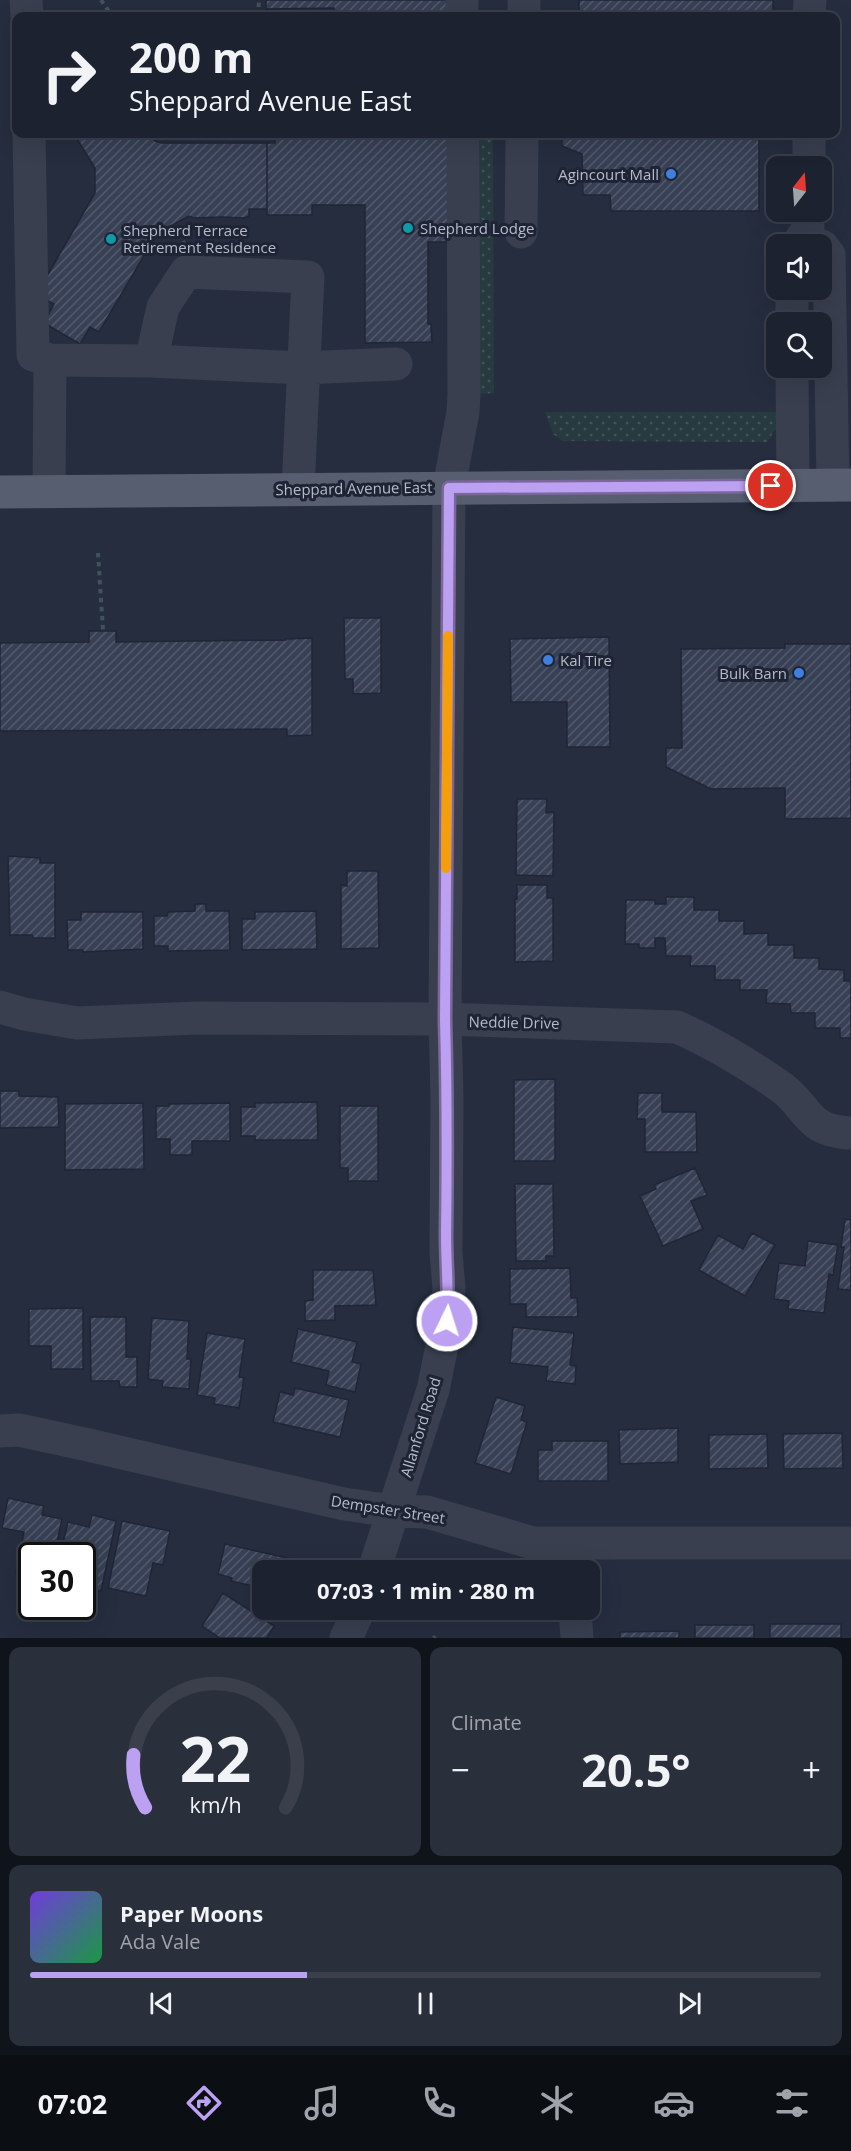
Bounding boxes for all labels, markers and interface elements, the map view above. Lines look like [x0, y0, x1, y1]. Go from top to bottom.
text: 200 m [129, 28, 253, 85]
icon: right [30, 36, 108, 114]
text: Sheppard Avenue East [129, 82, 412, 119]
north arrow [766, 156, 832, 222]
map controls [766, 156, 832, 378]
place label: Agincourt Mall [558, 164, 659, 184]
marker: Agincourt Mall [664, 167, 678, 181]
place label: Shepherd Lodge [420, 218, 534, 238]
place label: Shepherd Terrace Retirement Residence [123, 220, 276, 257]
marker: Shepherd Lodge [401, 221, 415, 235]
marker: Shepherd Terrace Retirement Residence [104, 232, 118, 246]
button: sound [766, 234, 832, 300]
button: search [766, 312, 832, 378]
pin [745, 460, 796, 511]
icon: arrive [754, 469, 787, 502]
street label: Sheppard Avenue East [275, 477, 433, 499]
place label: Kal Tire [560, 650, 612, 670]
marker: Kal Tire [541, 653, 555, 667]
place label: Bulk Barn [719, 663, 787, 683]
marker: Bulk Barn [792, 666, 806, 680]
street label: Neddie Drive [468, 1011, 560, 1033]
position arrow [415, 1289, 479, 1353]
street label: Allanford Road [395, 1375, 445, 1479]
street label: Dempster Street [330, 1490, 446, 1528]
speed limit sign: 30 [18, 1542, 96, 1620]
text: 07:03 · 1 min · 280 m [317, 1575, 535, 1605]
text: Climate [451, 1709, 522, 1736]
text: 22 [179, 1715, 251, 1800]
text: 20.5° [581, 1739, 691, 1800]
text: − [451, 1747, 470, 1792]
text: + [802, 1747, 821, 1792]
text: km/h [189, 1791, 241, 1820]
text: Paper Moons [120, 1898, 263, 1928]
text: Ada Vale [120, 1928, 201, 1955]
icon: previous [145, 1987, 178, 2020]
icon: pause [409, 1987, 442, 2020]
icon: next [673, 1987, 706, 2020]
icon: directions [183, 2082, 225, 2124]
icon: music [301, 2082, 343, 2124]
icon: phone [418, 2082, 460, 2124]
icon: climate [536, 2082, 578, 2124]
icon: car [653, 2082, 695, 2124]
icon: filters [771, 2082, 813, 2124]
text: 07:02 [38, 2085, 107, 2122]

